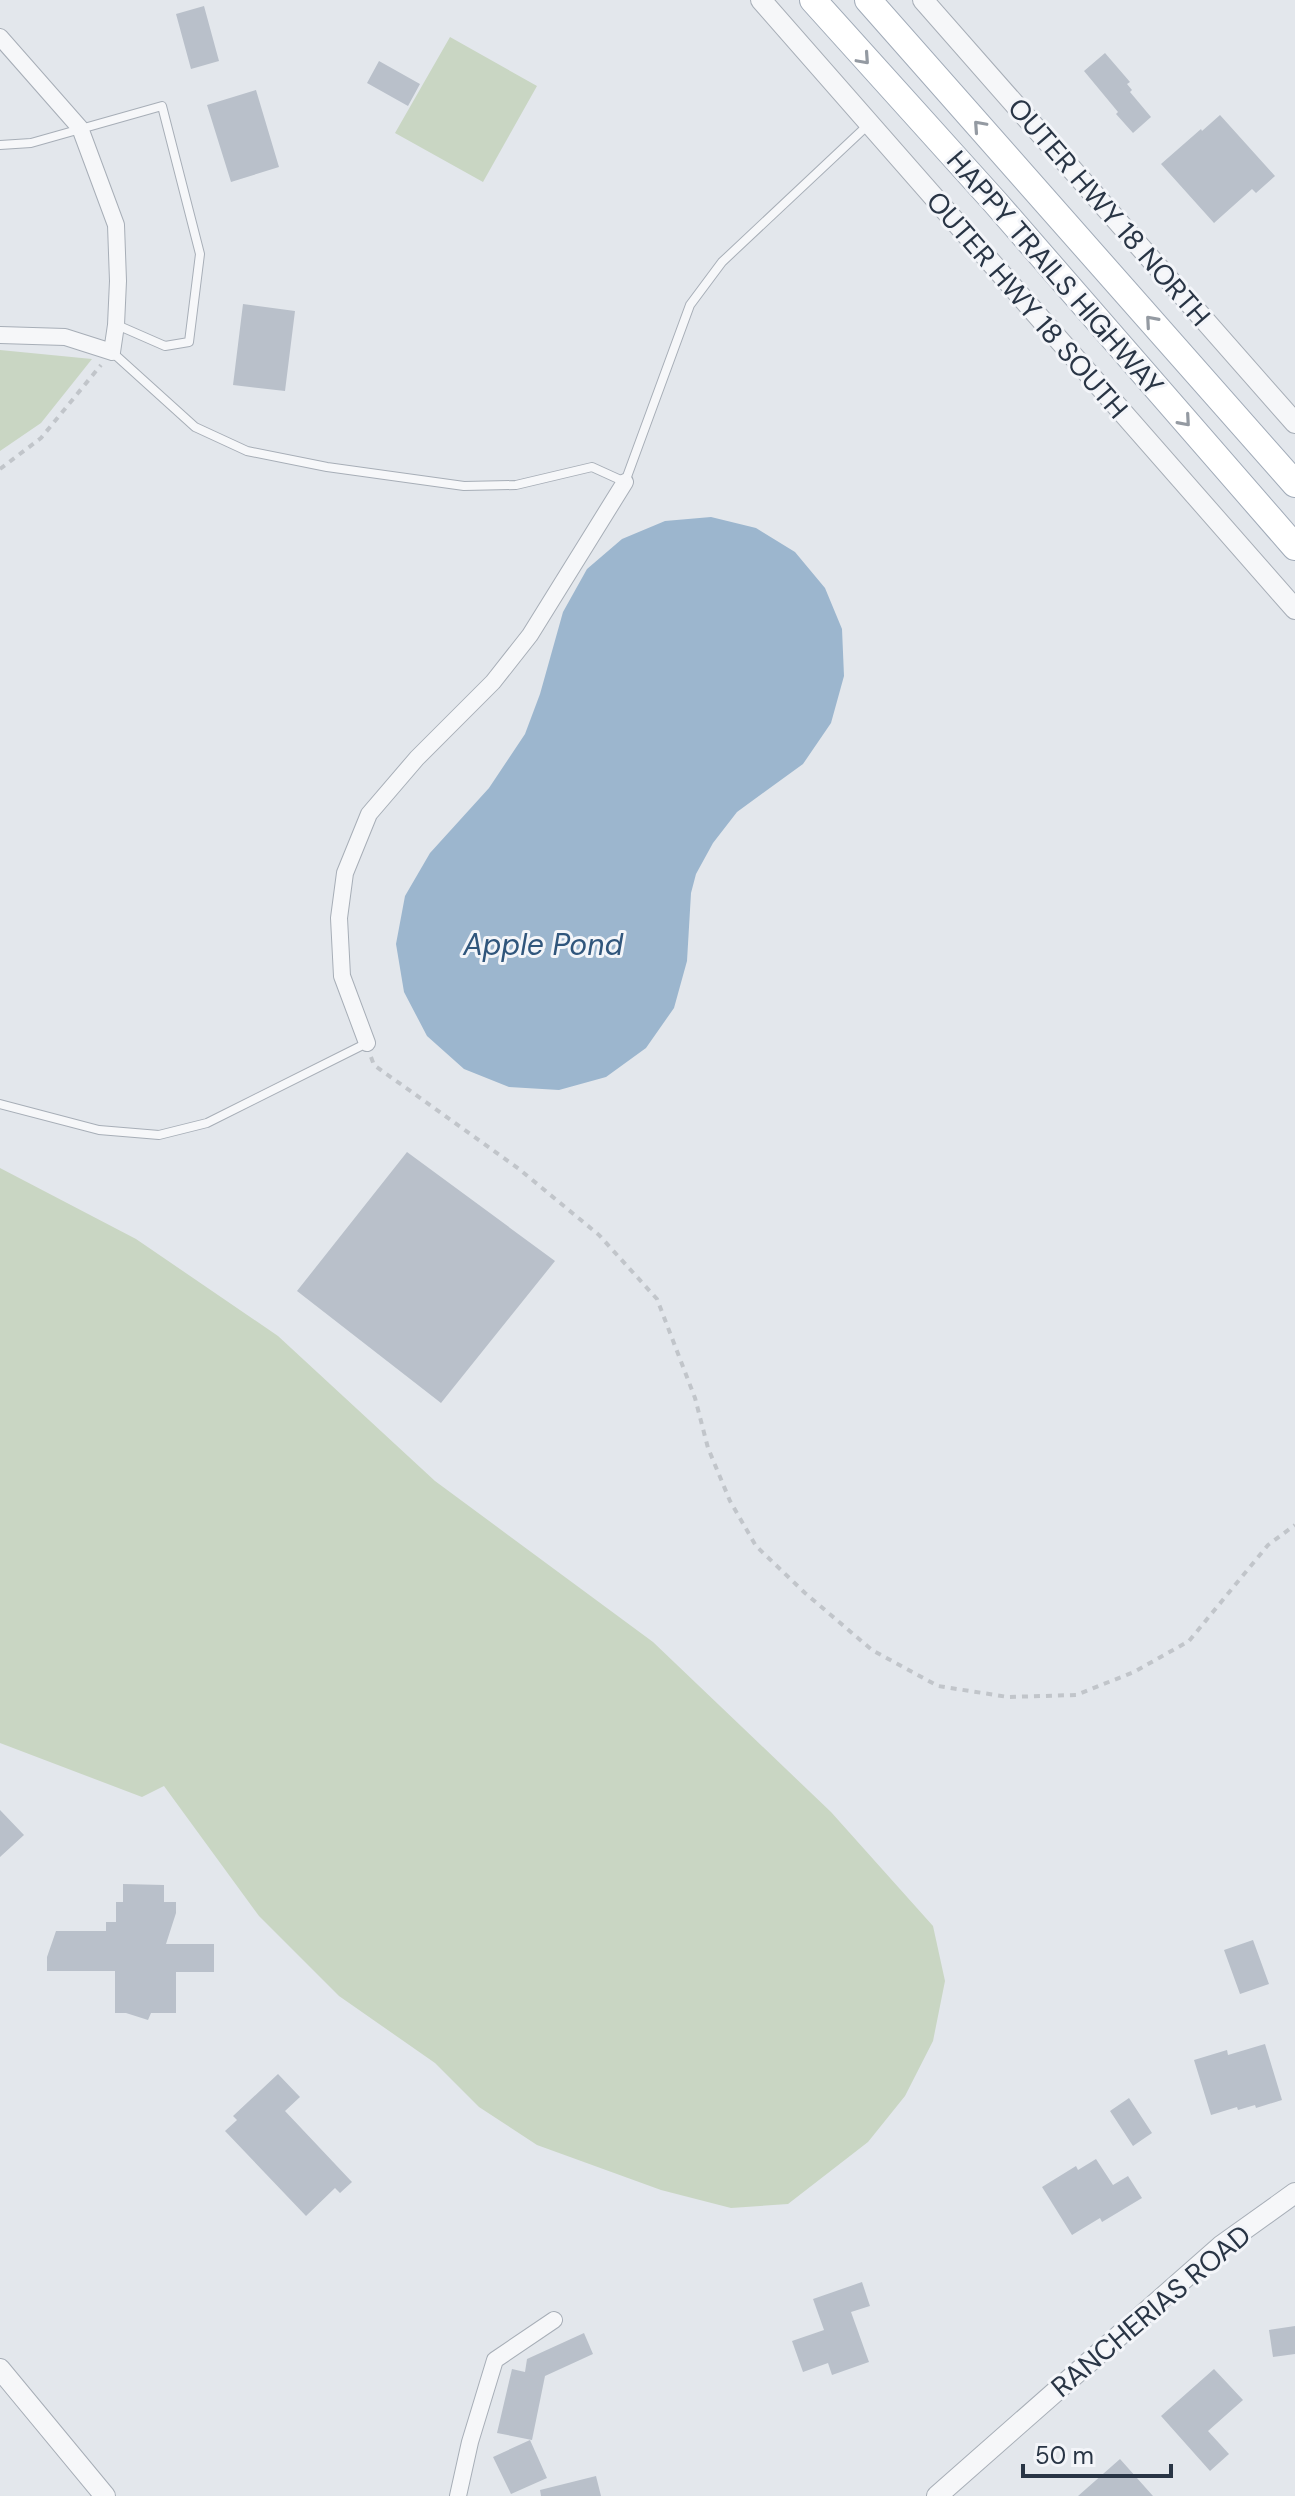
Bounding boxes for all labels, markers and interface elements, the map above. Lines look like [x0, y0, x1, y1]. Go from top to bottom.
one-way arrow [855, 49, 869, 64]
street label: OUTER HWY 18 NORTH [1000, 90, 1218, 334]
one-way arrow [974, 120, 989, 135]
street label: HAPPY TRAILS HIGHWAY [939, 143, 1171, 403]
street label: OUTER HWY 18 SOUTH [918, 184, 1136, 426]
one-way arrow [1146, 315, 1161, 330]
one-way arrow [1175, 412, 1190, 426]
water label: Apple Pond [462, 925, 624, 964]
street label: RANCHERIAS ROAD [1043, 2217, 1259, 2405]
scale bar [1023, 2428, 1171, 2478]
text: 50 m [1035, 2440, 1094, 2471]

